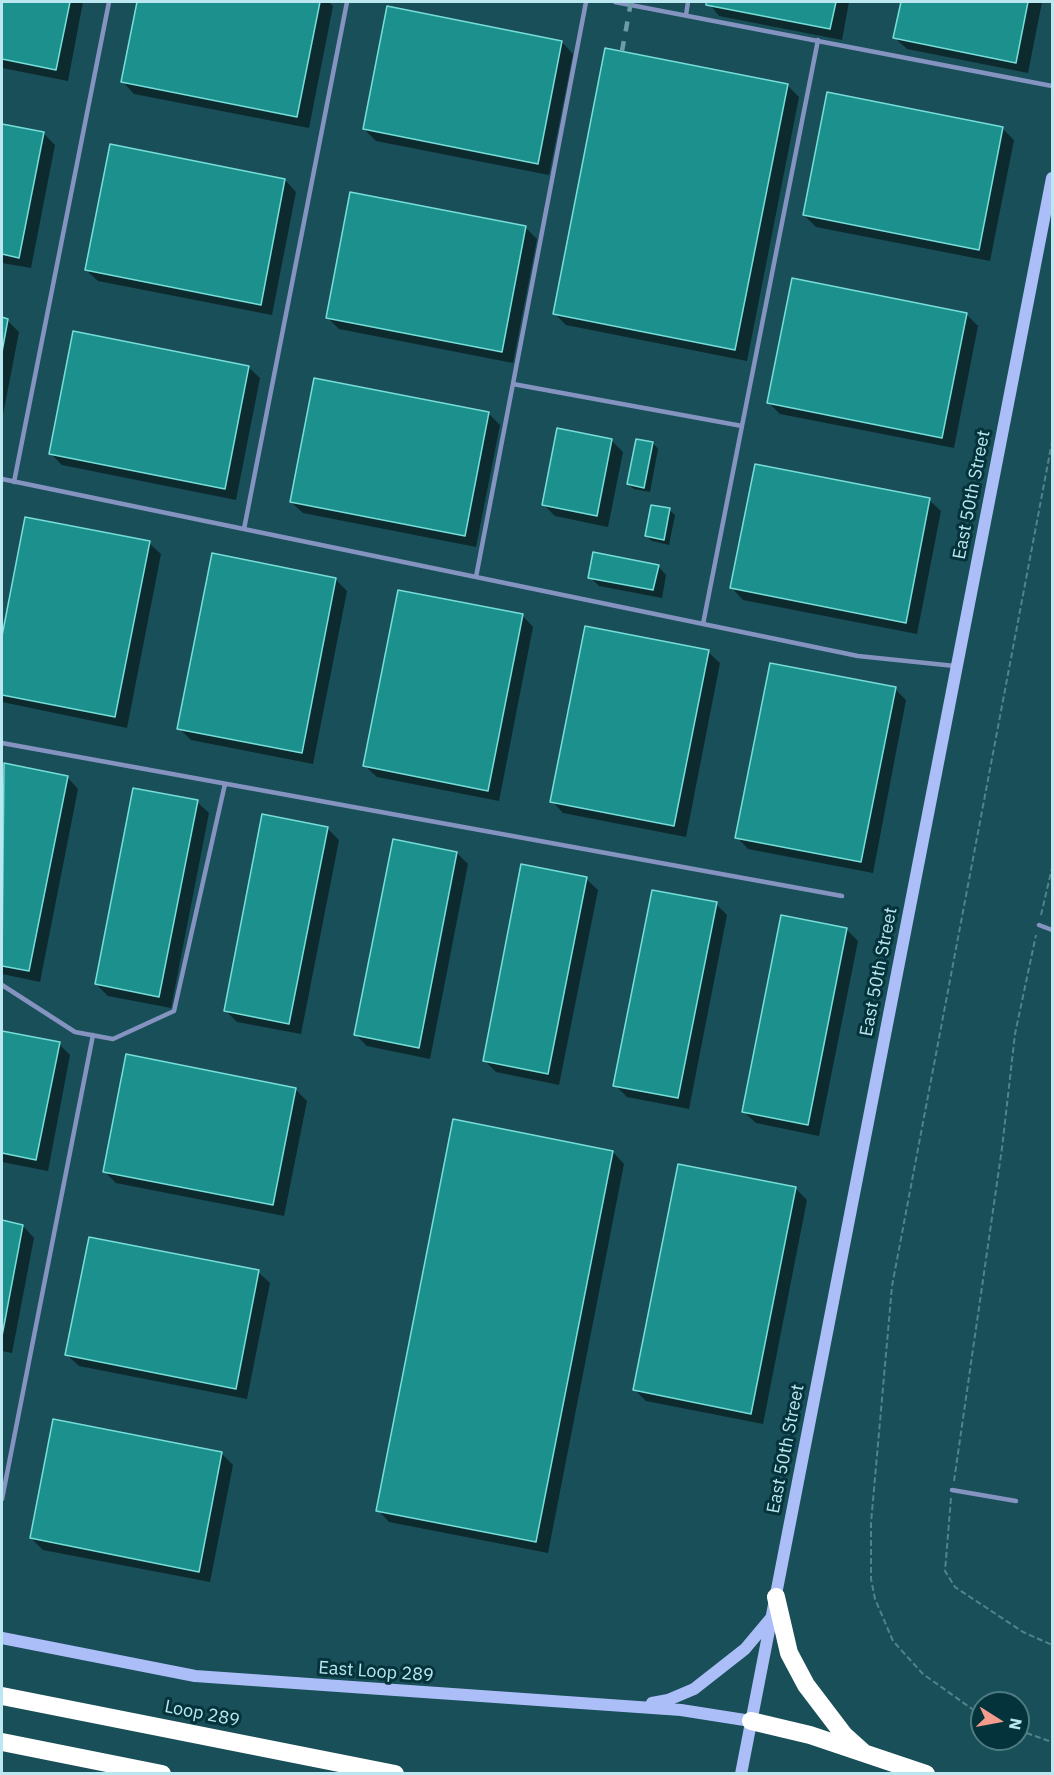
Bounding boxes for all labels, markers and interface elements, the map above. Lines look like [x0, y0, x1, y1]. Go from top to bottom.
street label: East 50th Street [949, 429, 995, 561]
street label: East 50th Street [856, 906, 902, 1038]
street label: East 50th Street [763, 1383, 809, 1515]
street label: East Loop 289 [318, 1657, 434, 1687]
north arrow [970, 1691, 1030, 1751]
street label: Loop 289 [163, 1696, 241, 1732]
text: N [1005, 1716, 1027, 1732]

